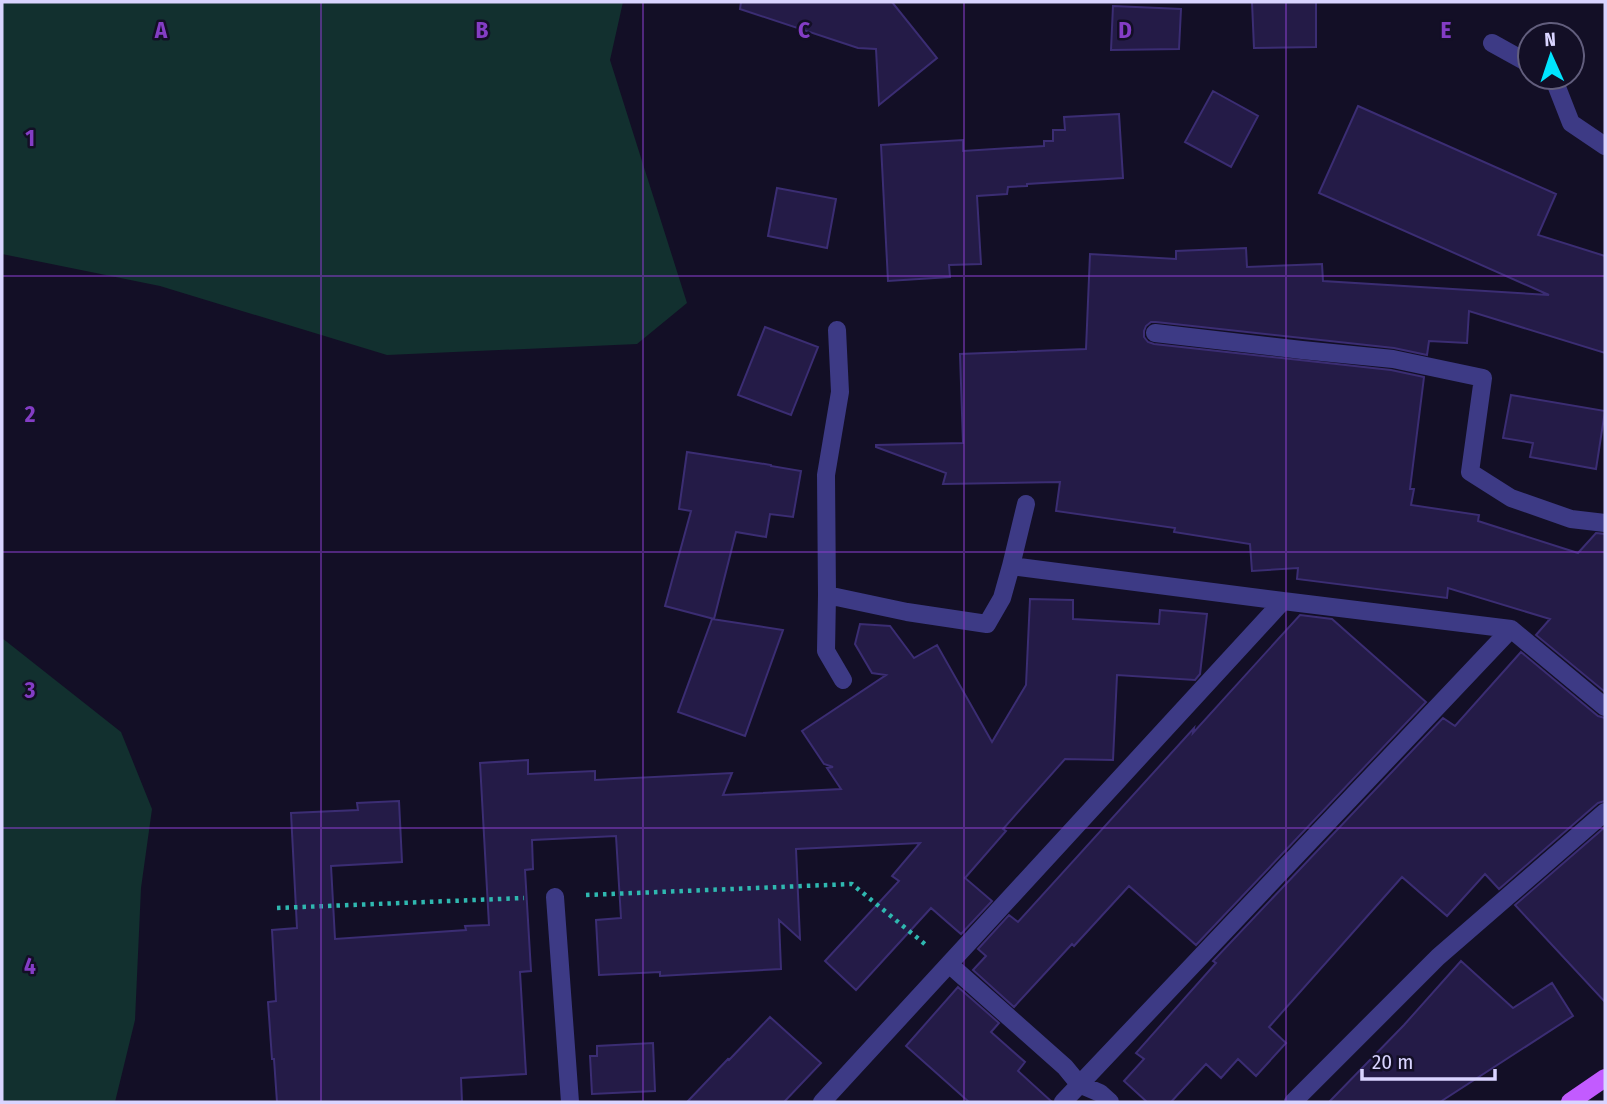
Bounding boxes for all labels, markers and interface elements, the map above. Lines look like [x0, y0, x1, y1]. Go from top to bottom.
text: A [154, 16, 168, 44]
text: B [476, 16, 489, 44]
text: C [798, 16, 810, 44]
text: D [1118, 16, 1132, 44]
text: E [1441, 16, 1452, 44]
north arrow [1516, 21, 1586, 91]
text: N [1544, 28, 1556, 51]
text: 1 [25, 124, 35, 152]
text: 2 [24, 400, 36, 428]
text: 3 [24, 676, 36, 704]
text: 4 [24, 952, 36, 980]
scale bar [1362, 1038, 1495, 1082]
text: 20 m [1372, 1049, 1413, 1075]

